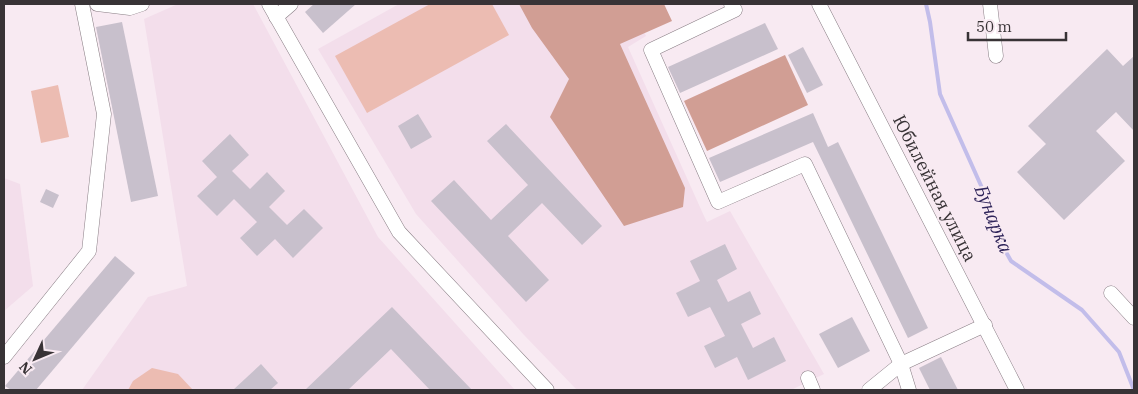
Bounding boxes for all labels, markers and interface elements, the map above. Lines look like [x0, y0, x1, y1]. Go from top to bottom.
scale bar [968, 10, 1066, 42]
text: 50 m [976, 17, 1012, 36]
street label: Юбилейная улица [888, 111, 982, 265]
water label: Бунарка [969, 181, 1019, 257]
north arrow [10, 334, 60, 384]
text: N [15, 358, 36, 378]

